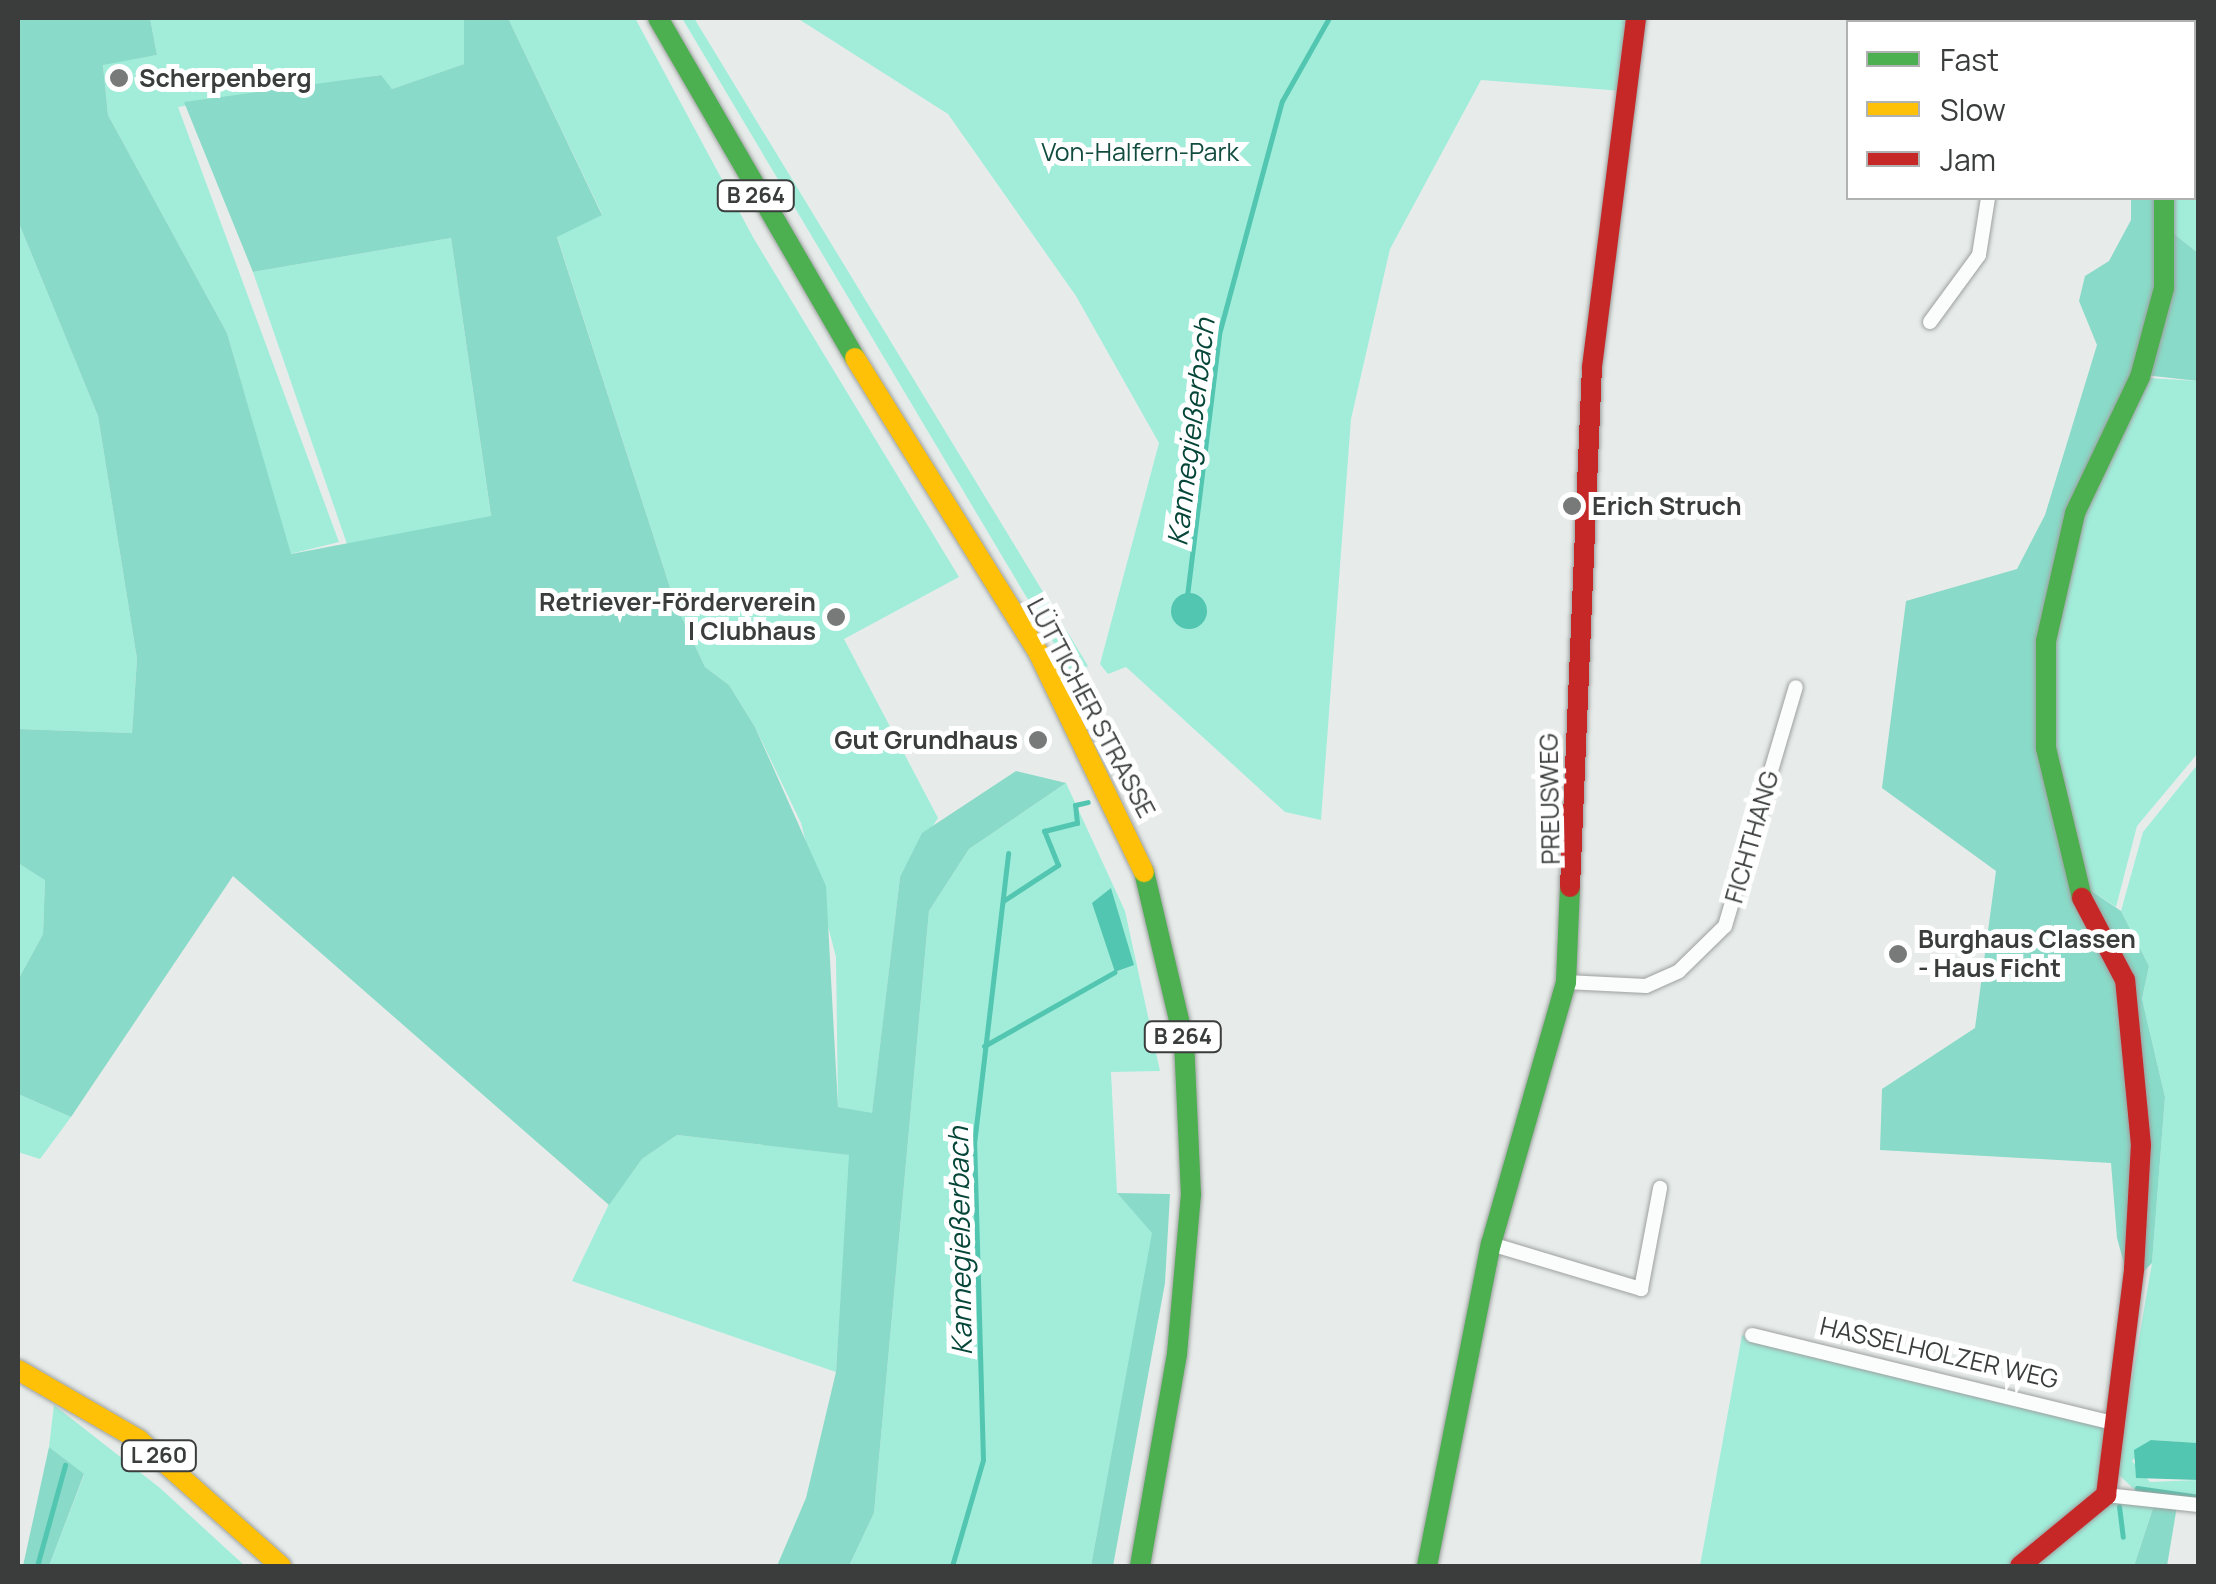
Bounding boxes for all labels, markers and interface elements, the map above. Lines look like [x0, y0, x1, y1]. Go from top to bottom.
legend [1846, 20, 2196, 200]
text: Fast [1940, 39, 1999, 80]
place label: Scherpenberg [139, 63, 312, 93]
marker: Scherpenberg [108, 67, 130, 89]
text: Slow [1940, 89, 2006, 130]
park label: Von-Halfern-Park [1041, 137, 1239, 167]
text: Jam [1940, 139, 1996, 180]
road number: B 264 [716, 179, 796, 213]
water label: Kannegießerbach [1159, 316, 1221, 548]
place label: Erich Struch [1592, 491, 1742, 521]
marker: Erich Struch [1561, 495, 1583, 517]
place label: Retriever-Förderverein | Clubhaus [539, 588, 816, 647]
street label: LÜTTICHER STRASSE [1020, 593, 1162, 823]
marker: Retriever-Förderverein | Clubhaus [825, 606, 847, 628]
place label: Gut Grundhaus [834, 725, 1018, 755]
marker: Gut Grundhaus [1027, 729, 1049, 751]
street label: PREUSWEG [1534, 733, 1566, 865]
street label: FICHTHANG [1719, 767, 1785, 907]
place label: Burghaus Classen - Haus Ficht [1918, 925, 2136, 984]
marker: Burghaus Classen - Haus Ficht [1887, 943, 1909, 965]
road number: B 264 [1143, 1020, 1223, 1054]
water label: Kannegießerbach [940, 1126, 978, 1356]
street label: HASSELHOLZER WEG [1817, 1311, 2061, 1395]
road number: L 260 [119, 1439, 199, 1473]

